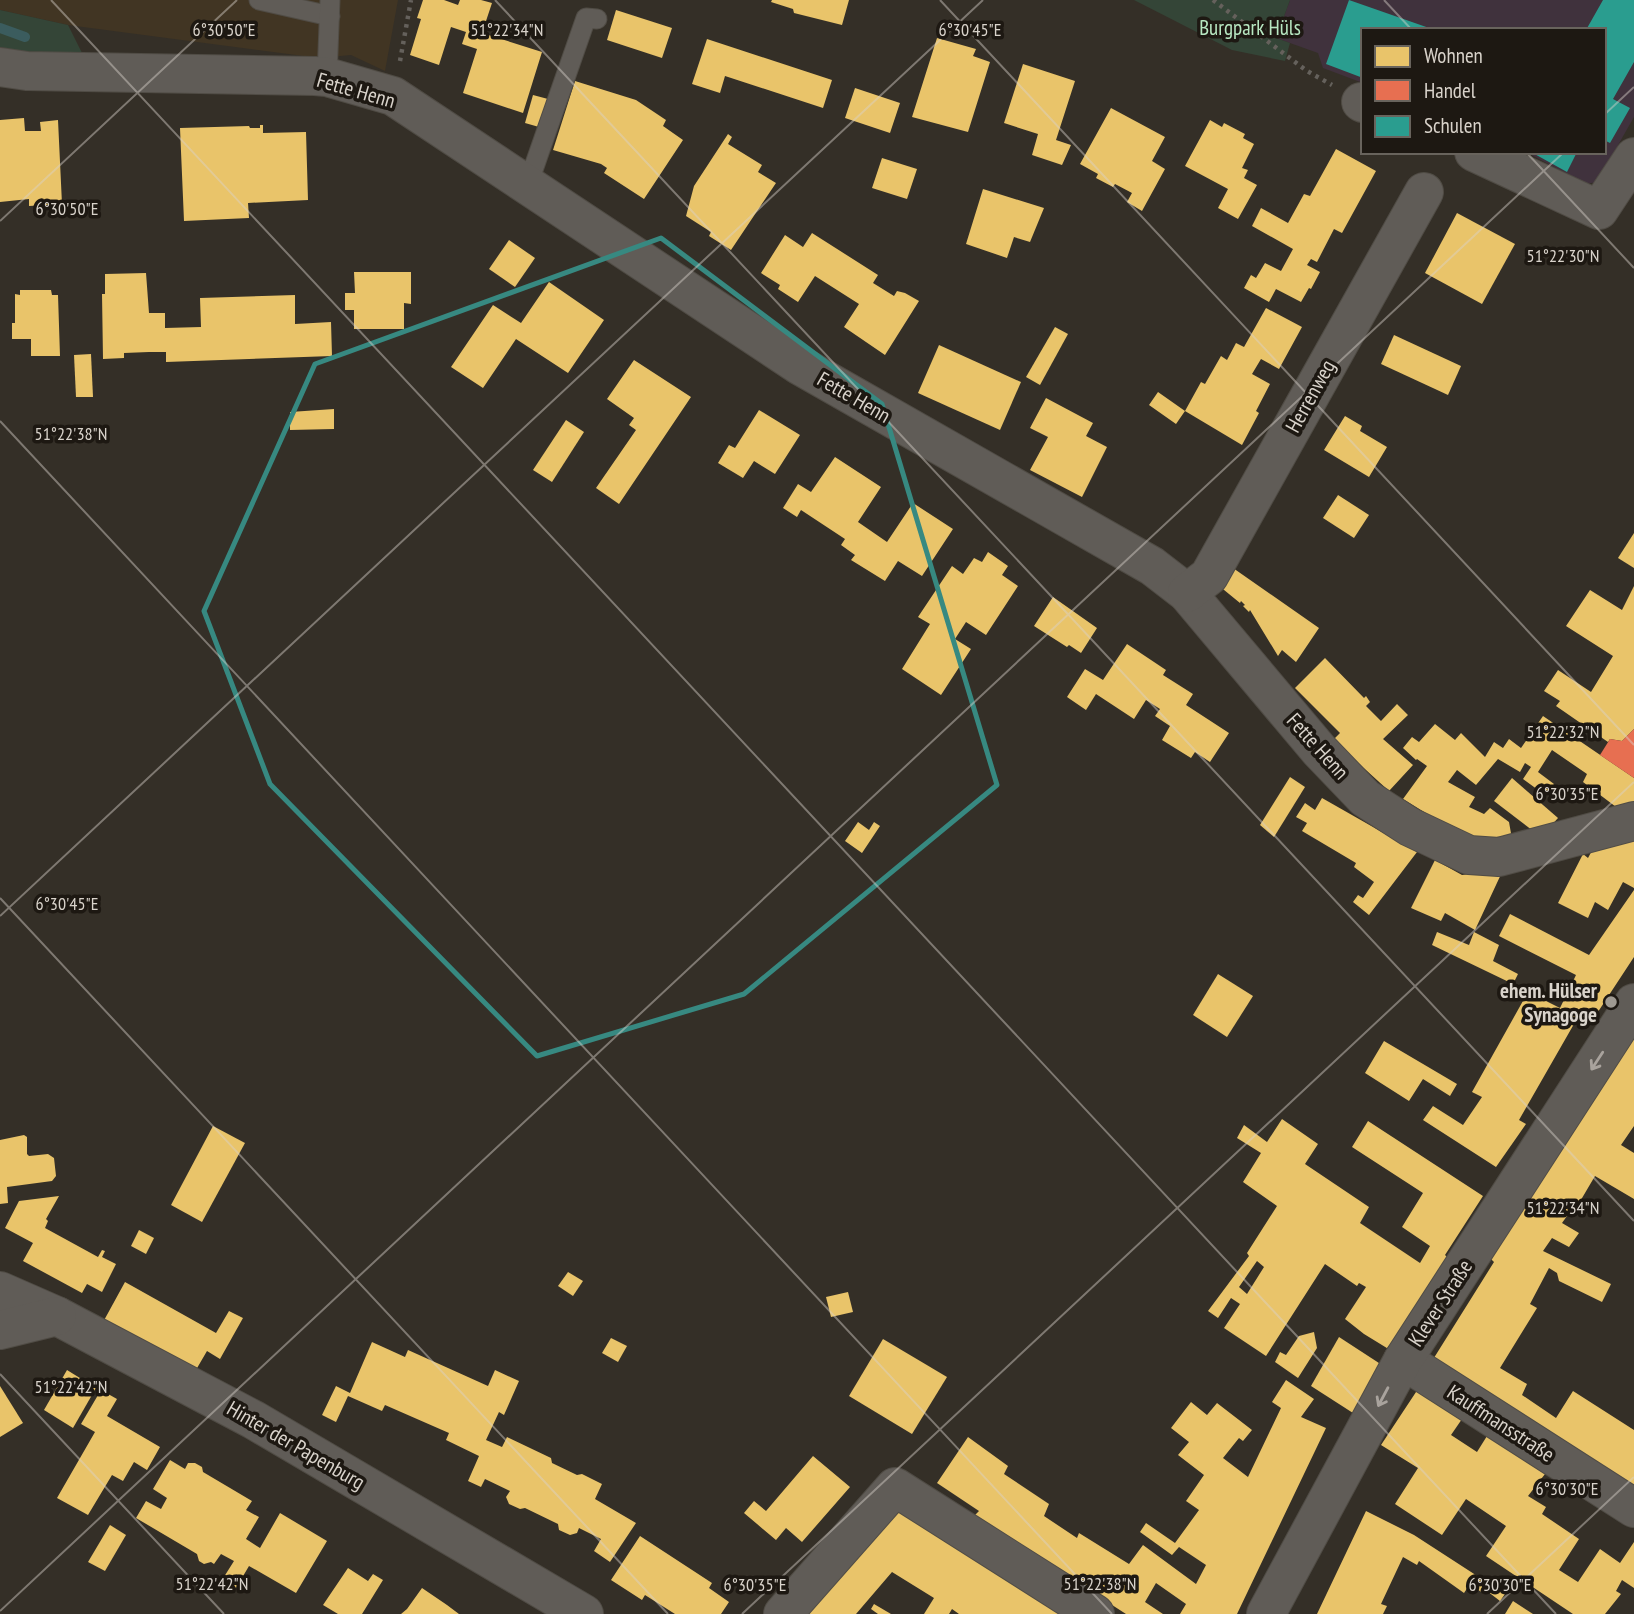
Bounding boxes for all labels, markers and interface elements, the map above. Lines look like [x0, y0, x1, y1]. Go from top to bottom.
park label: Burgpark Hüls [1199, 14, 1301, 41]
text: 6°30'50"E [193, 18, 255, 41]
text: 51°22'34"N [471, 18, 543, 41]
text: 6°30'45"E [939, 18, 1001, 41]
legend [1361, 28, 1606, 154]
text: Wohnen [1424, 42, 1483, 69]
street label: Fette Henn [314, 66, 398, 114]
text: Handel [1424, 77, 1476, 104]
text: Schulen [1424, 112, 1482, 139]
text: 6°30'50"E [36, 197, 98, 220]
text: 51°22'30"N [1527, 244, 1599, 267]
street label: Herrenweg [1279, 355, 1341, 437]
street label: Fette Henn [813, 365, 895, 429]
text: 51°22'38"N [35, 422, 107, 445]
street label: Fette Henn [1281, 707, 1355, 785]
text: 51°22'32"N [1527, 720, 1599, 743]
text: 6°30'35"E [1536, 782, 1598, 805]
text: 6°30'45"E [36, 892, 98, 915]
place label: ehem. Hülser Synagoge [1500, 977, 1598, 1028]
marker: ehem. Hülser Synagoge [1603, 994, 1619, 1010]
one-way arrow [1590, 1050, 1604, 1070]
text: 51°22'34"N [1527, 1196, 1599, 1219]
street label: Klever Straße [1402, 1254, 1478, 1352]
text: 51°22'42"N [35, 1375, 107, 1398]
street label: Kauffmansstraße [1442, 1378, 1560, 1468]
one-way arrow [1376, 1386, 1389, 1407]
street label: Hinter der Papenburg [222, 1395, 370, 1495]
text: 6°30'30"E [1536, 1477, 1598, 1500]
text: 51°22'42"N [176, 1572, 248, 1595]
text: 51°22'38"N [1064, 1572, 1136, 1595]
text: 6°30'35"E [724, 1573, 786, 1596]
text: 6°30'30"E [1469, 1573, 1531, 1596]

